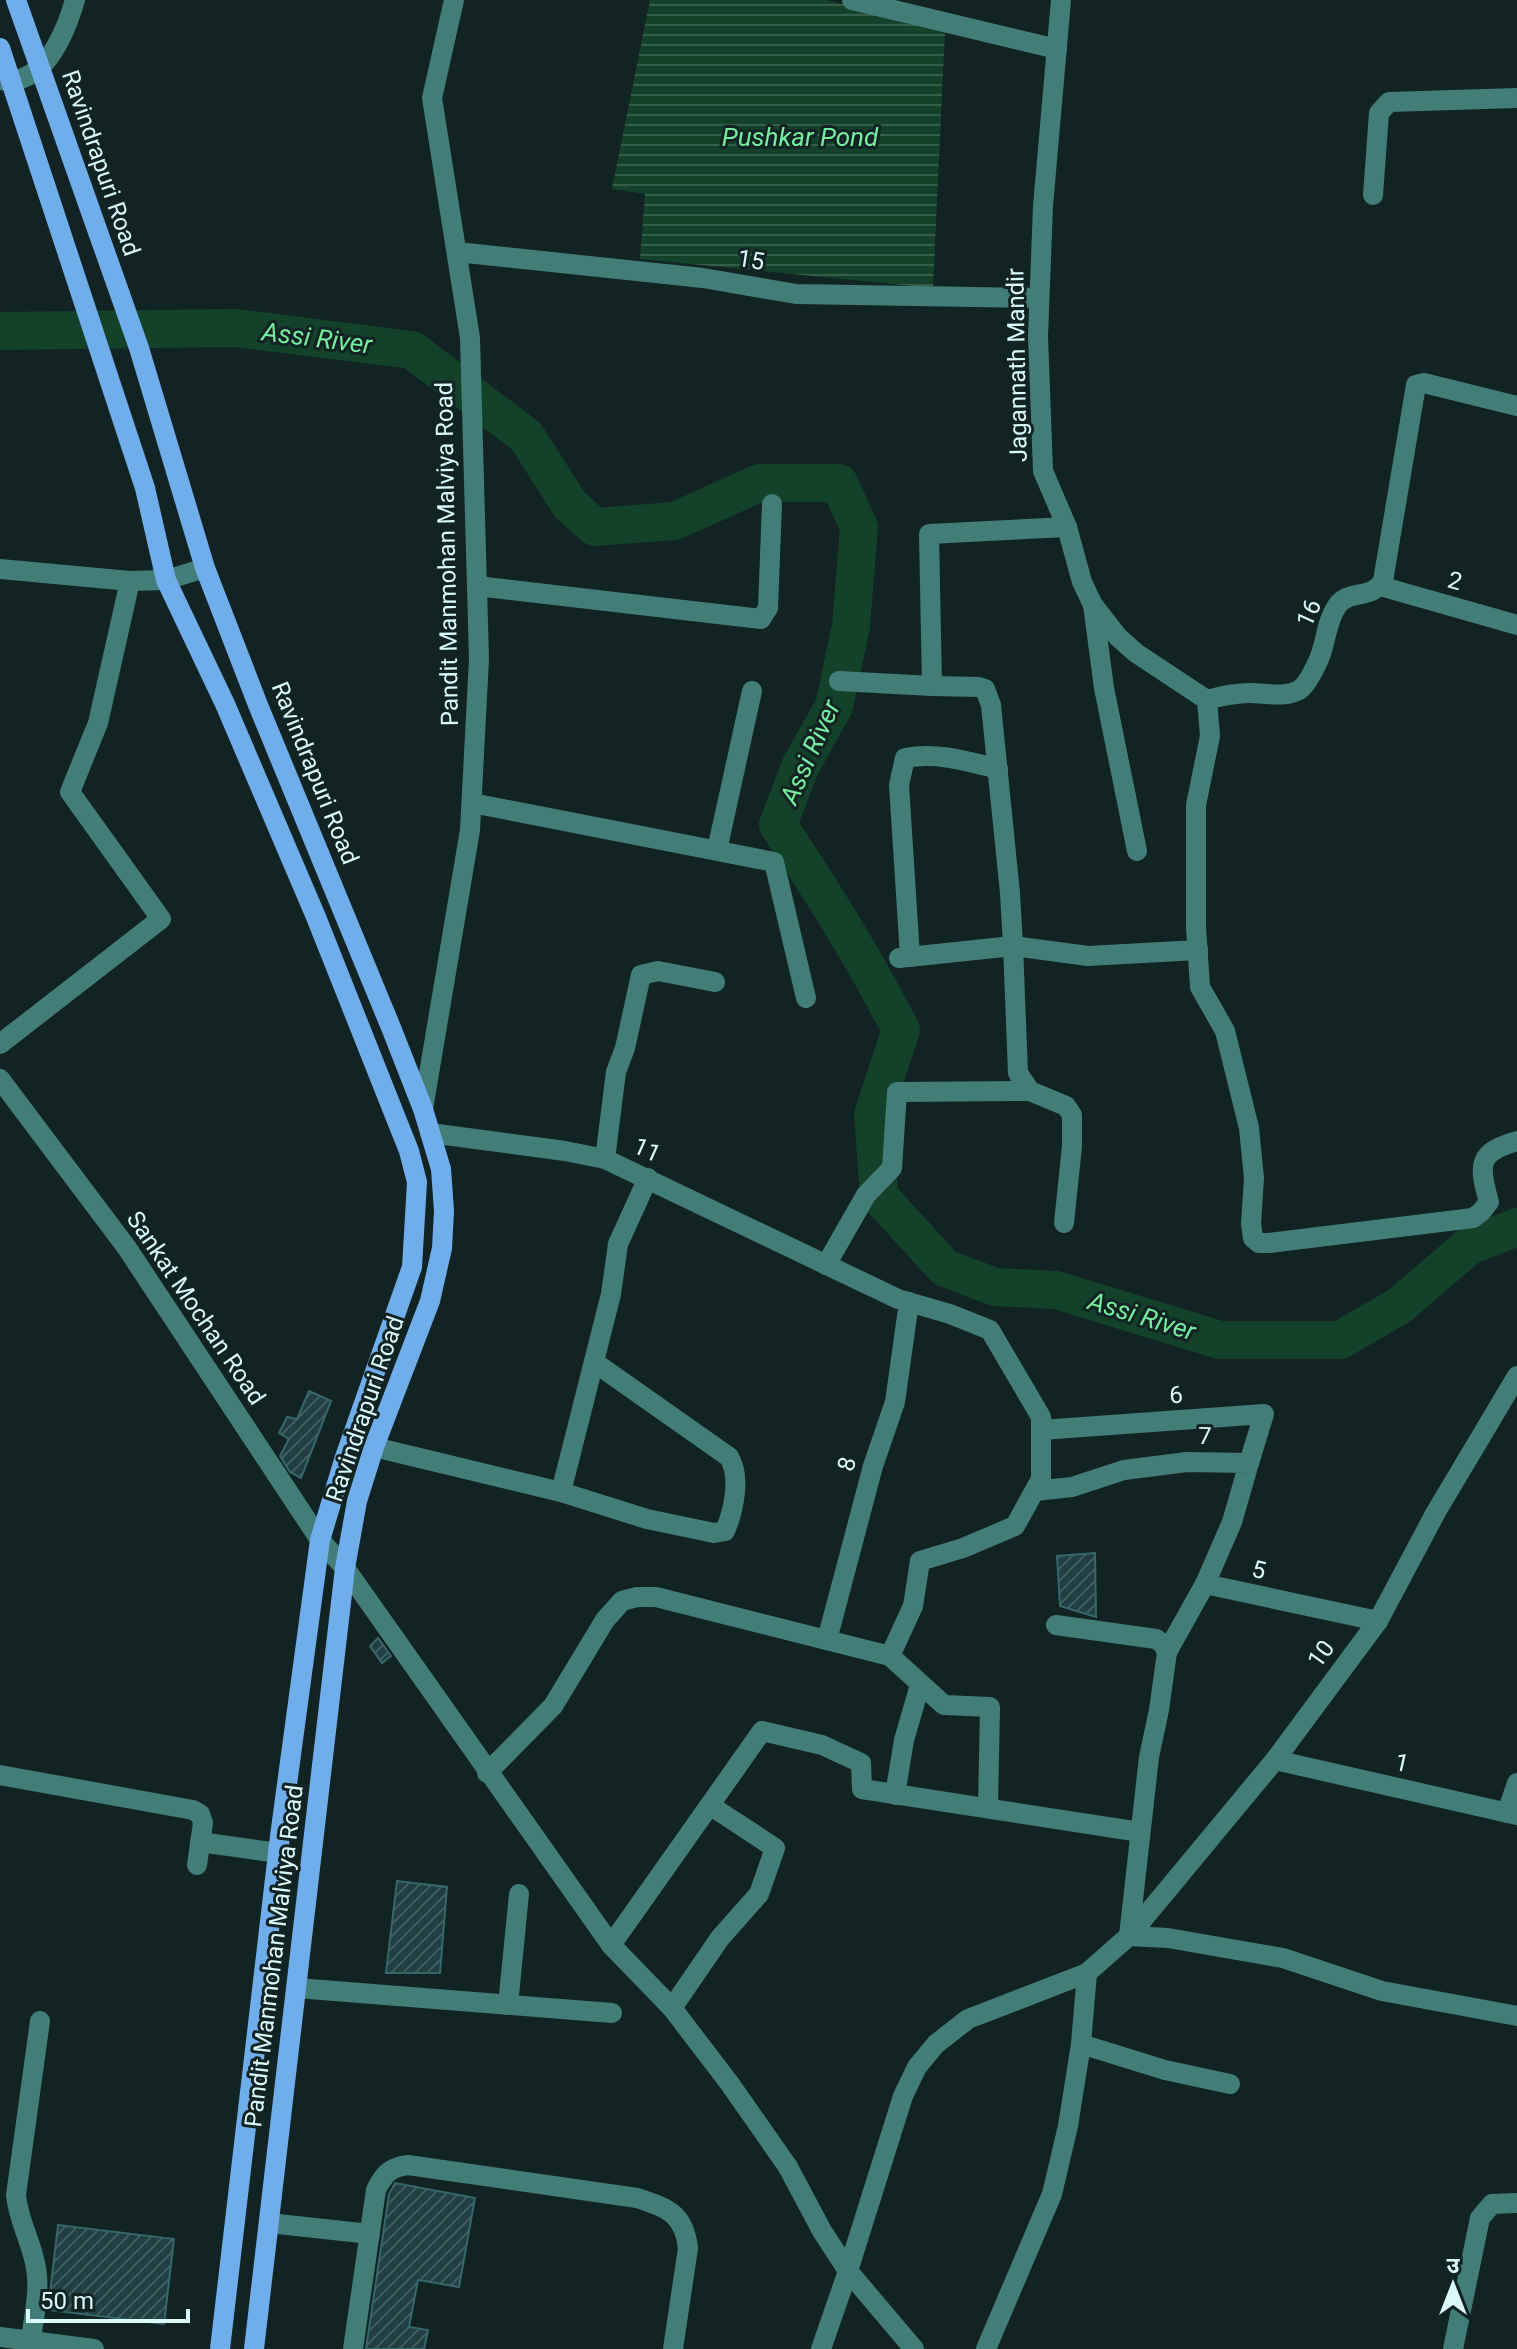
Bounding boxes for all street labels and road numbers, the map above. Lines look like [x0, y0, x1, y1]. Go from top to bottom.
street label: Ravindrapuri Road [56, 67, 146, 259]
street label: 15 [735, 244, 767, 276]
street label: Jagannath Mandir [1001, 268, 1033, 462]
street label: Pandit Manmohan Malviya Road [430, 382, 464, 726]
street label: 2 [1445, 566, 1465, 596]
street label: 16 [1291, 595, 1327, 631]
street label: Ravindrapuri Road [266, 678, 364, 868]
street label: 11 [629, 1132, 665, 1168]
street label: Sankat Mochan Road [121, 1206, 271, 1410]
street label: Ravindrapuri Road [320, 1313, 410, 1505]
street label: 6 [1168, 1380, 1184, 1410]
street label: 7 [1198, 1422, 1212, 1450]
street label: 8 [832, 1454, 862, 1474]
street label: 5 [1249, 1555, 1269, 1585]
street label: 10 [1302, 1635, 1340, 1673]
street label: 1 [1392, 1748, 1412, 1778]
street label: Pandit Manmohan Malviya Road [239, 1783, 309, 2129]

